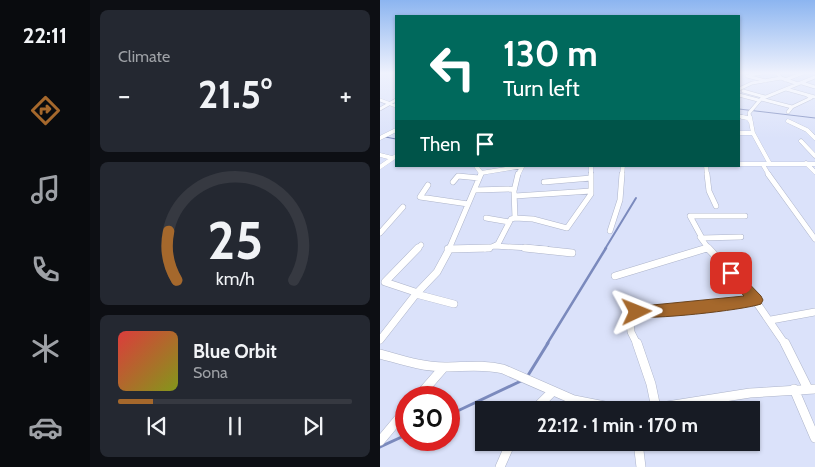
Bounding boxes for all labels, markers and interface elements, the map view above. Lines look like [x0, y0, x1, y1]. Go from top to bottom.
text: 22:11 [23, 22, 67, 49]
text: 130 m [503, 32, 598, 75]
icon: left [420, 35, 485, 100]
text: Climate [118, 47, 170, 66]
text: 21.5° [198, 71, 272, 118]
text: Turn left [503, 75, 580, 102]
text: − [118, 78, 130, 112]
text: + [340, 78, 352, 112]
icon: directions [28, 93, 63, 128]
icon: arrive [471, 130, 499, 158]
text: Then [420, 133, 461, 156]
icon: music [28, 172, 63, 207]
text: 25 [207, 209, 263, 272]
icon: phone [28, 252, 63, 287]
pin [710, 252, 752, 294]
icon: arrive [717, 259, 745, 287]
text: km/h [215, 268, 255, 289]
position arrow [610, 285, 662, 337]
icon: climate [28, 331, 63, 366]
text: Blue Orbit [193, 340, 277, 363]
text: Sona [193, 363, 228, 382]
speed limit sign: 30 [395, 386, 460, 451]
icon: car [28, 410, 63, 445]
icon: previous [143, 412, 171, 440]
icon: pause [221, 412, 249, 440]
icon: next [299, 412, 327, 440]
text: 22:12 · 1 min · 170 m [537, 414, 698, 437]

